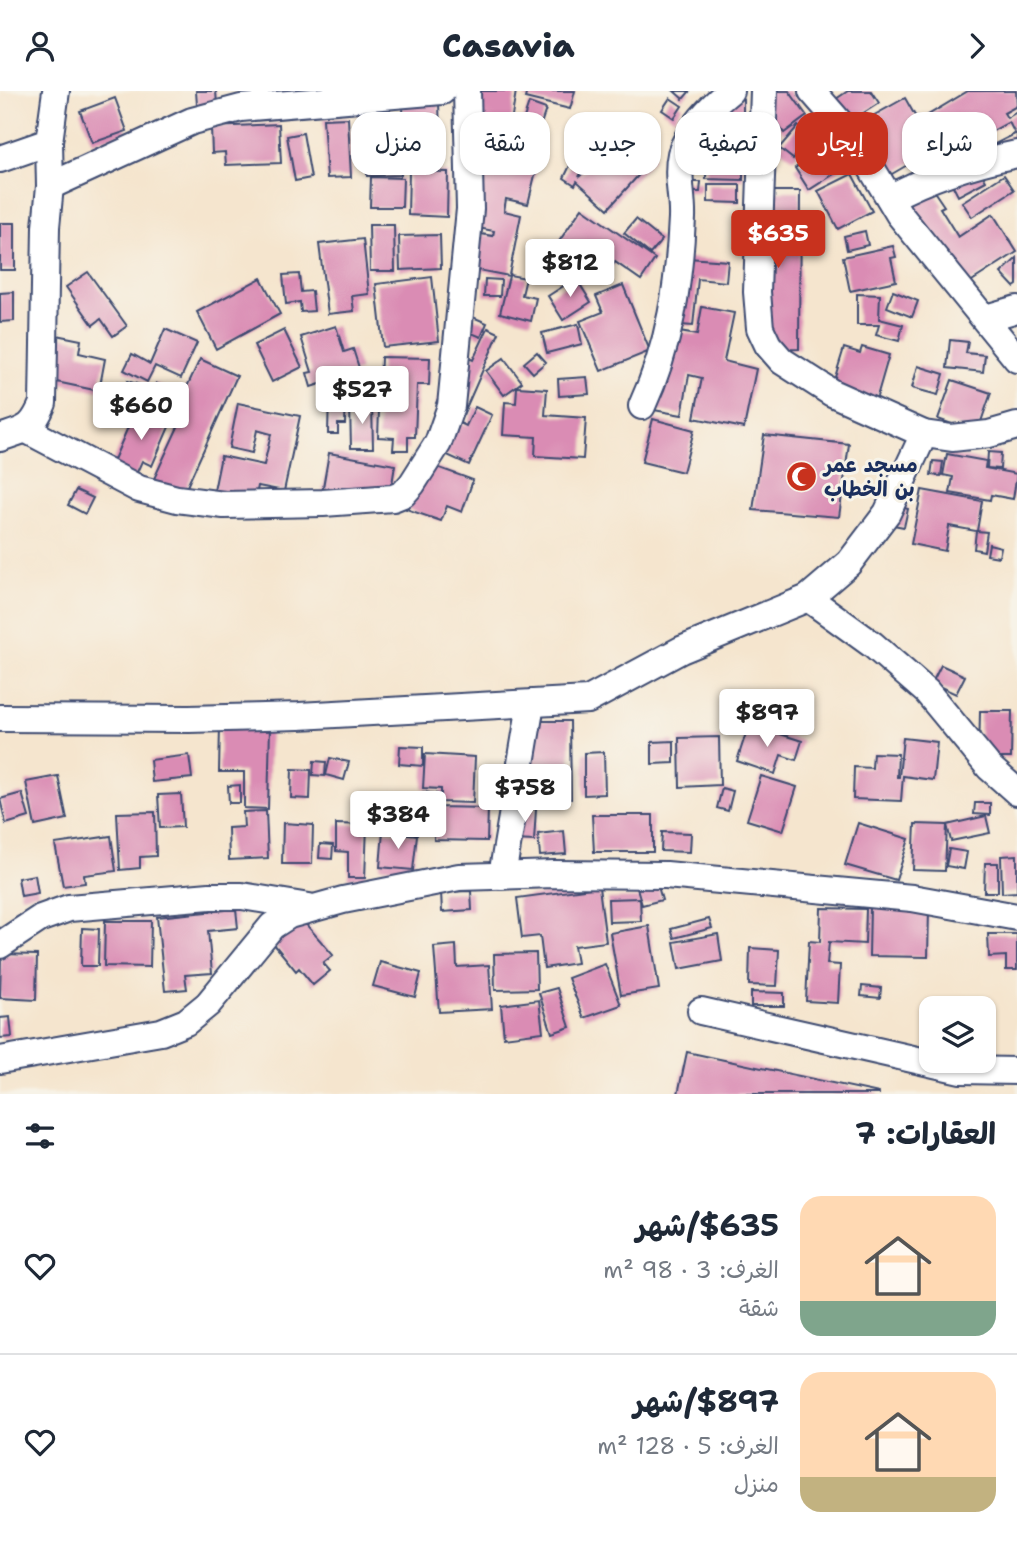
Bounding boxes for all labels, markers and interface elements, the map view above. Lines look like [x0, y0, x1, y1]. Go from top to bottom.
text: Casavia [442, 24, 575, 67]
icon: person [21, 27, 59, 65]
icon: forward [958, 27, 996, 65]
chip: منزل [351, 112, 446, 175]
chip: شقة [460, 112, 550, 175]
chip: جديد [564, 112, 661, 175]
chip: تصفية [675, 112, 781, 175]
chip: إيجار [795, 112, 888, 175]
chip: شراء [902, 112, 997, 175]
pin: $635 [737, 211, 819, 270]
text: $635 [747, 218, 809, 248]
pin: $812 [529, 239, 611, 299]
text: $812 [541, 247, 599, 277]
pin: $527 [321, 367, 403, 426]
text: $527 [332, 374, 392, 404]
pin: $660 [100, 383, 182, 442]
text: $660 [109, 390, 173, 420]
place label: مسجد عمر بن الخطاب [822, 451, 918, 503]
mosque icon: مسجد عمر بن الخطاب [784, 460, 818, 494]
pin: $897 [726, 689, 808, 749]
text: $897 [735, 697, 799, 727]
pin: $758 [484, 765, 566, 824]
text: $758 [494, 772, 556, 802]
pin: $384 [357, 791, 439, 851]
text: $384 [366, 799, 430, 829]
map controls [919, 996, 996, 1073]
button: layers [919, 996, 996, 1073]
text: العقارات: 7 [855, 1113, 996, 1154]
icon: filters [21, 1117, 59, 1155]
text: $635/شهر [636, 1205, 779, 1246]
icon: home [856, 1224, 940, 1308]
icon: heart [21, 1247, 59, 1285]
text: الغرف: 3 · 98 m² [603, 1255, 779, 1285]
text: شقة [739, 1293, 779, 1323]
text: $897/شهر [633, 1381, 779, 1422]
icon: home [856, 1400, 940, 1484]
icon: heart [21, 1423, 59, 1461]
text: الغرف: 5 · 128 m² [597, 1431, 779, 1461]
text: منزل [734, 1469, 779, 1499]

